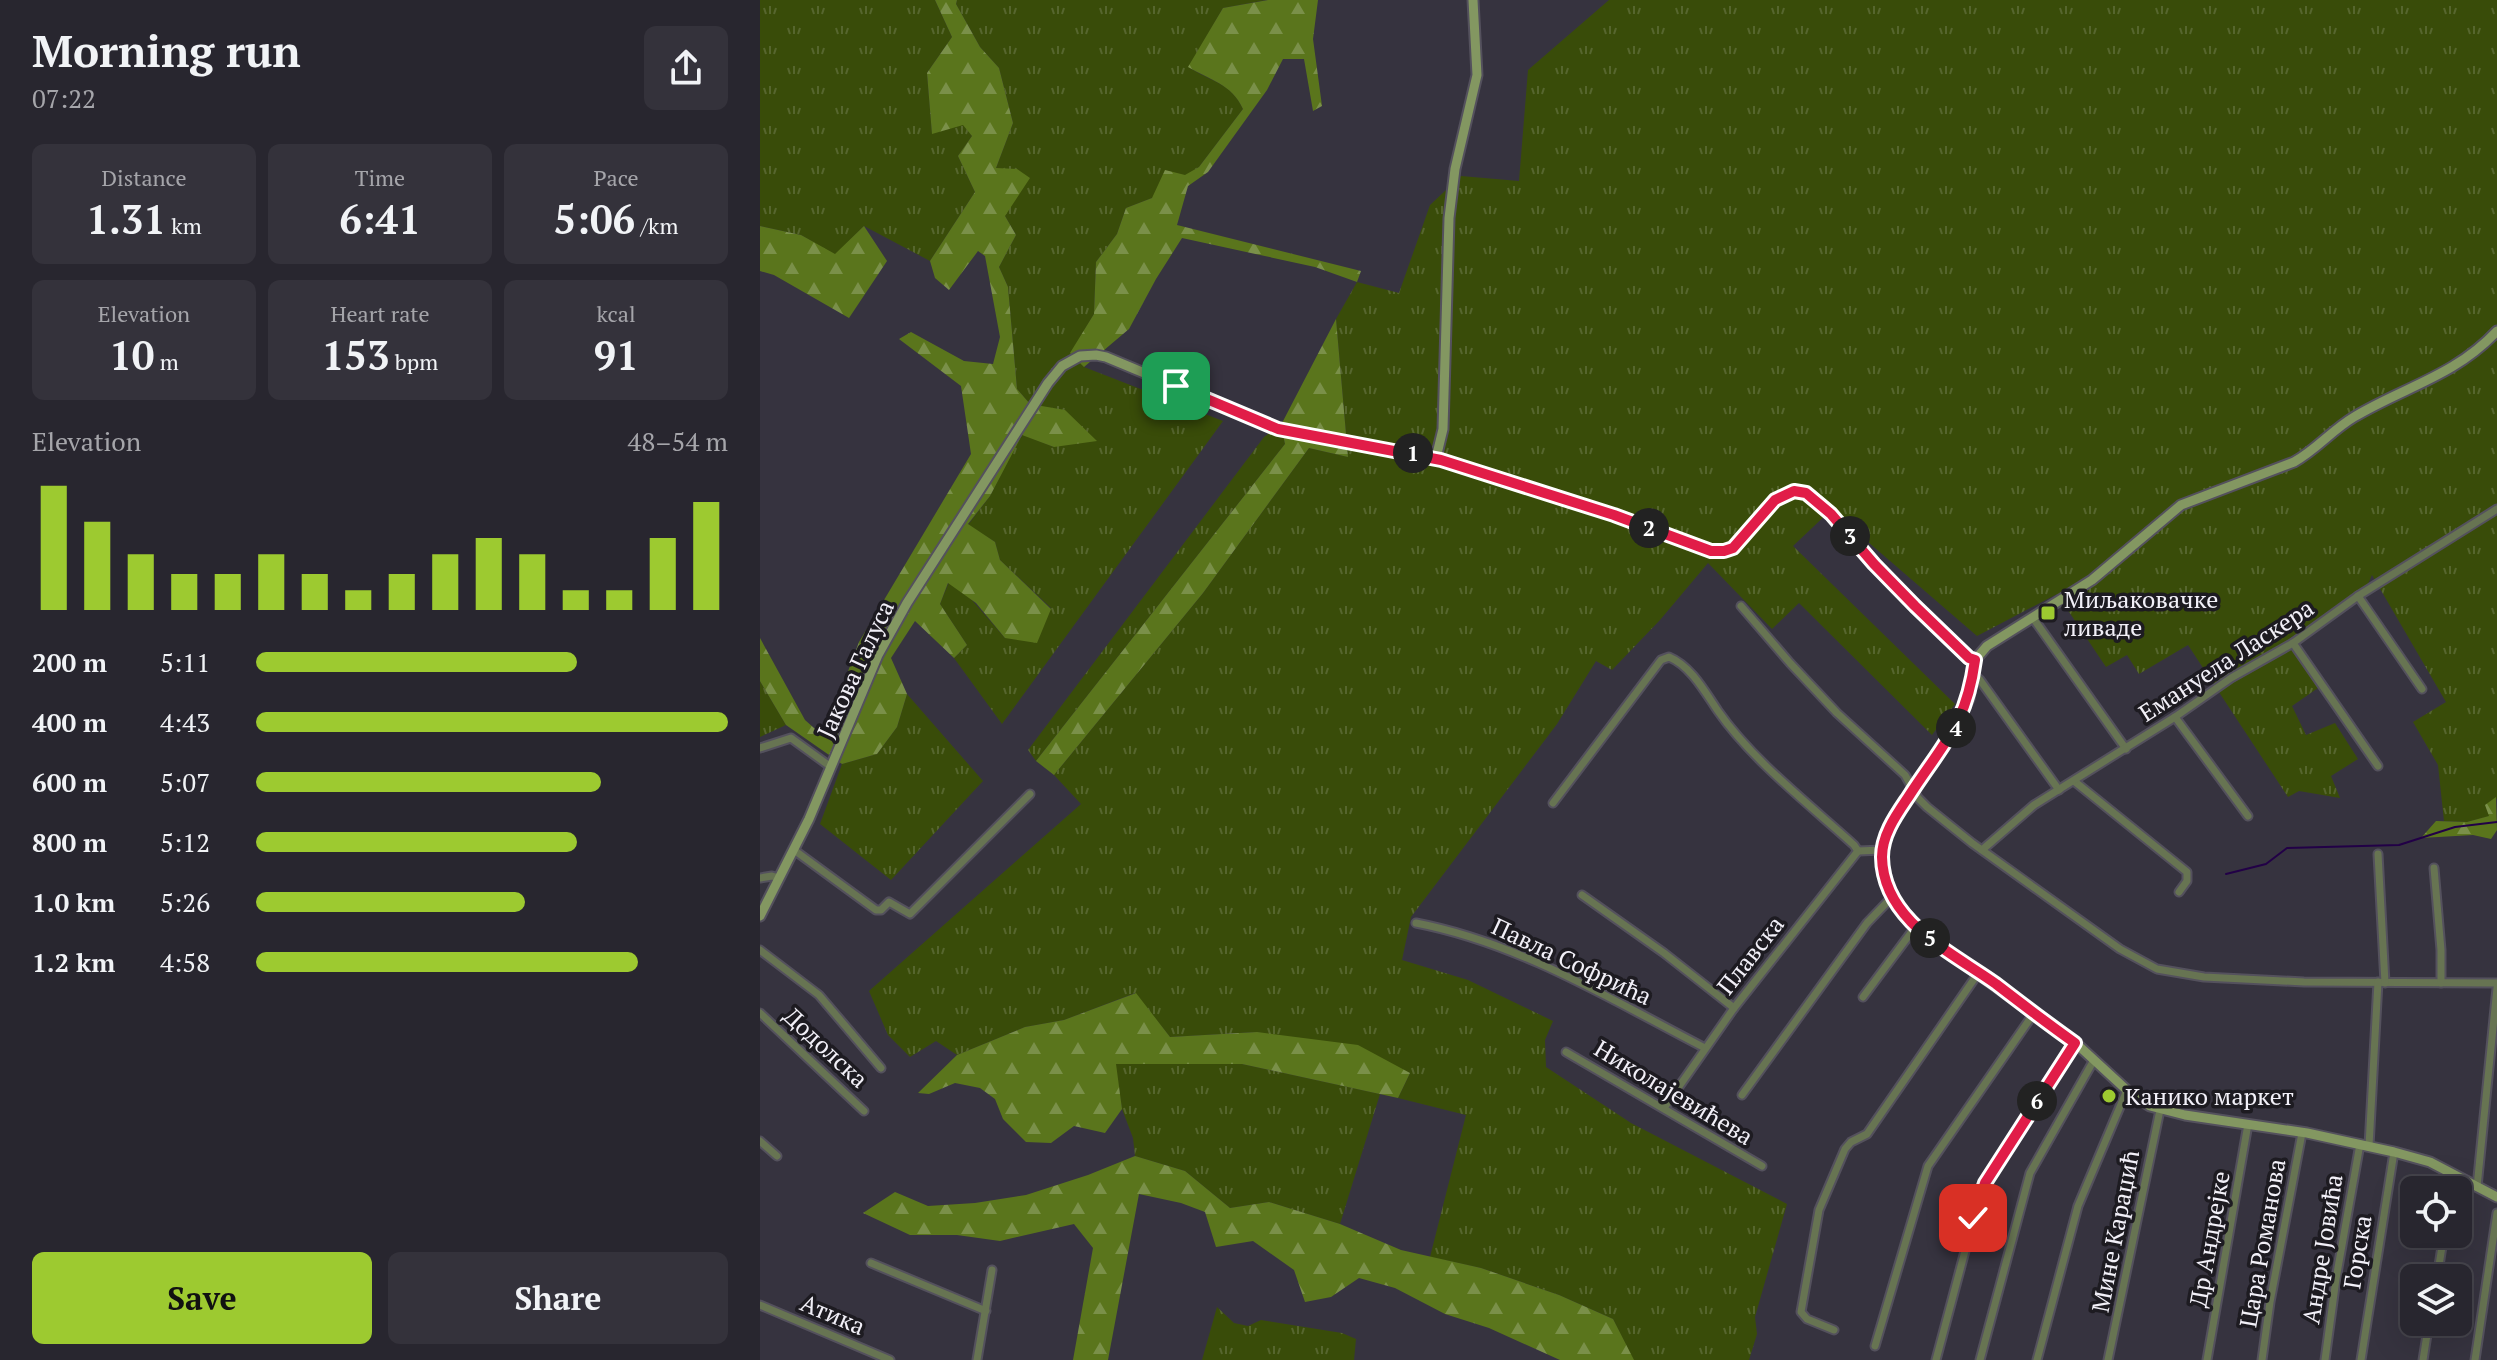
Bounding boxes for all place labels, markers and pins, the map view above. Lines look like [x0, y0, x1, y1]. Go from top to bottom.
pin [1142, 352, 1210, 420]
pin: 1 [1393, 433, 1433, 473]
pin: 2 [1629, 508, 1669, 548]
pin: 3 [1830, 516, 1870, 556]
place label: Миљаковачке ливаде [2064, 583, 2218, 643]
marker: Миљаковачке ливаде [2039, 604, 2057, 622]
pin: 4 [1936, 708, 1976, 748]
pin: 5 [1910, 918, 1950, 958]
place label: Канико маркет [2125, 1080, 2294, 1112]
pin: 6 [2017, 1081, 2057, 1121]
marker: Канико маркет [2100, 1087, 2118, 1105]
pin [1939, 1184, 2007, 1252]

